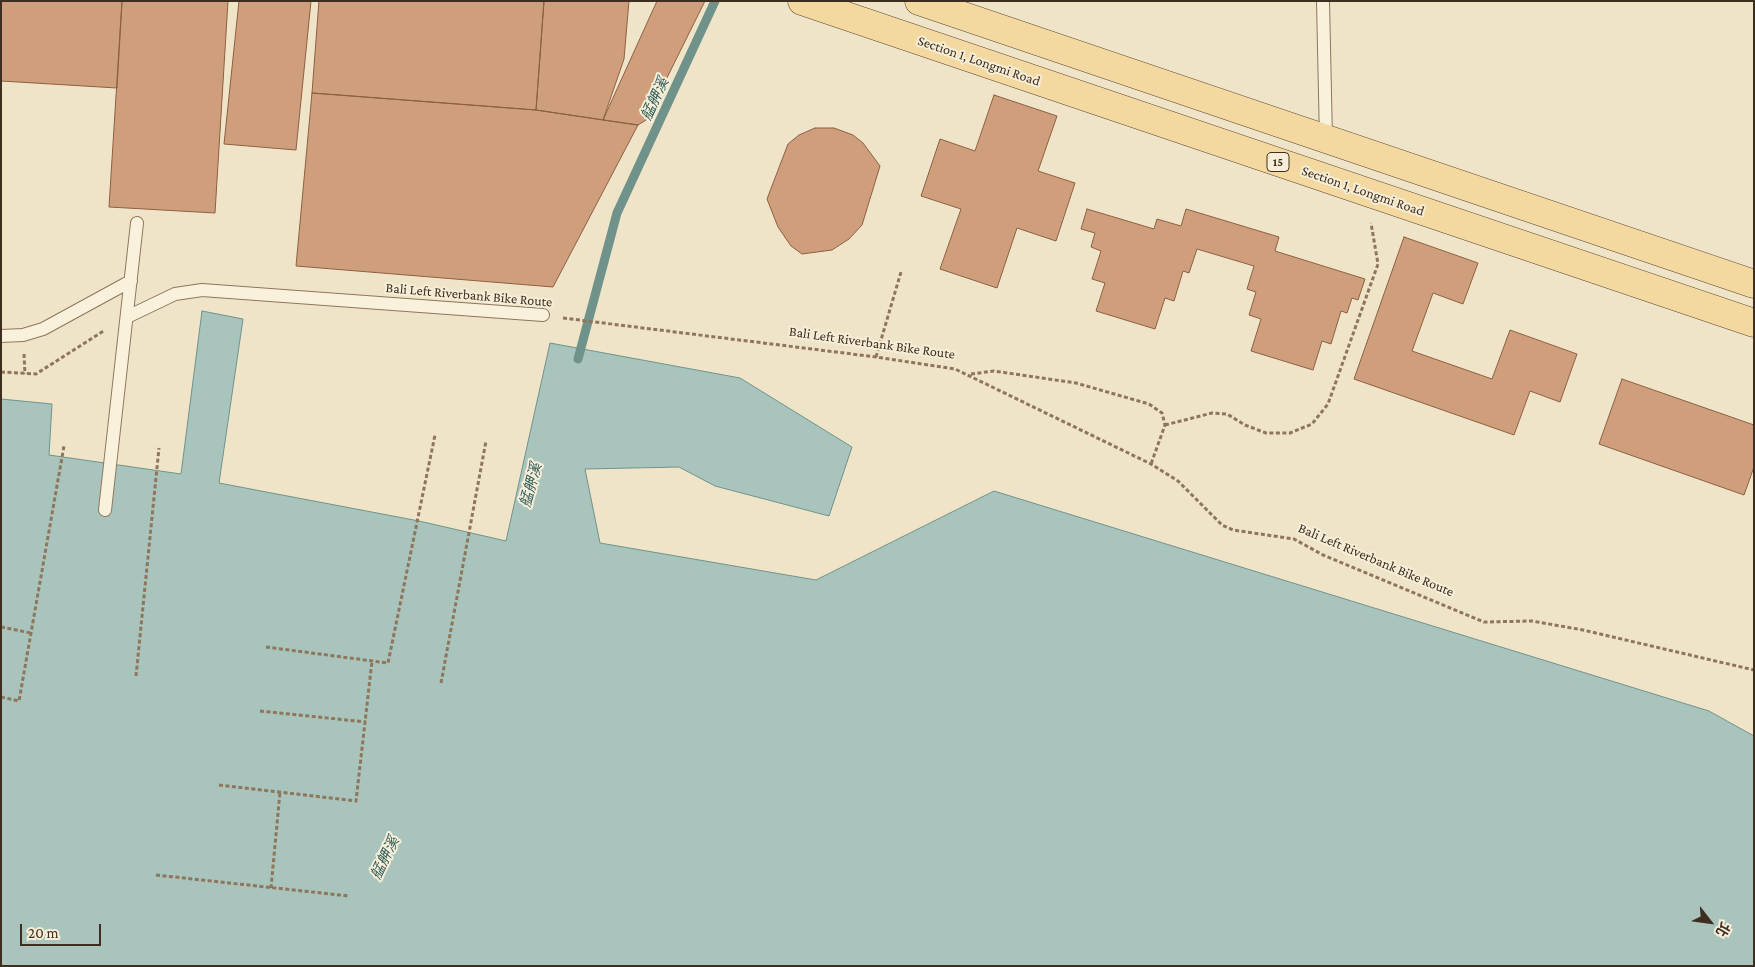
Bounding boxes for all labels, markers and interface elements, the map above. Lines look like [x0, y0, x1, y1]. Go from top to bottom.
street label: Section 1, Longmi Road [916, 32, 1042, 90]
water label: 艋舺溪 [637, 75, 673, 123]
road number: 15 [1267, 152, 1289, 172]
street label: Section 1, Longmi Road [1300, 162, 1426, 220]
street label: Bali Left Riverbank Bike Route [385, 279, 553, 311]
street label: Bali Left Riverbank Bike Route [788, 323, 956, 363]
water label: 艋舺溪 [516, 461, 546, 509]
street label: Bali Left Riverbank Bike Route [1296, 520, 1456, 600]
water label: 艋舺溪 [367, 834, 403, 882]
north arrow [1685, 897, 1735, 947]
scale bar [22, 914, 104, 946]
text: 北 [1713, 919, 1733, 940]
text: 20 m [28, 925, 59, 941]

